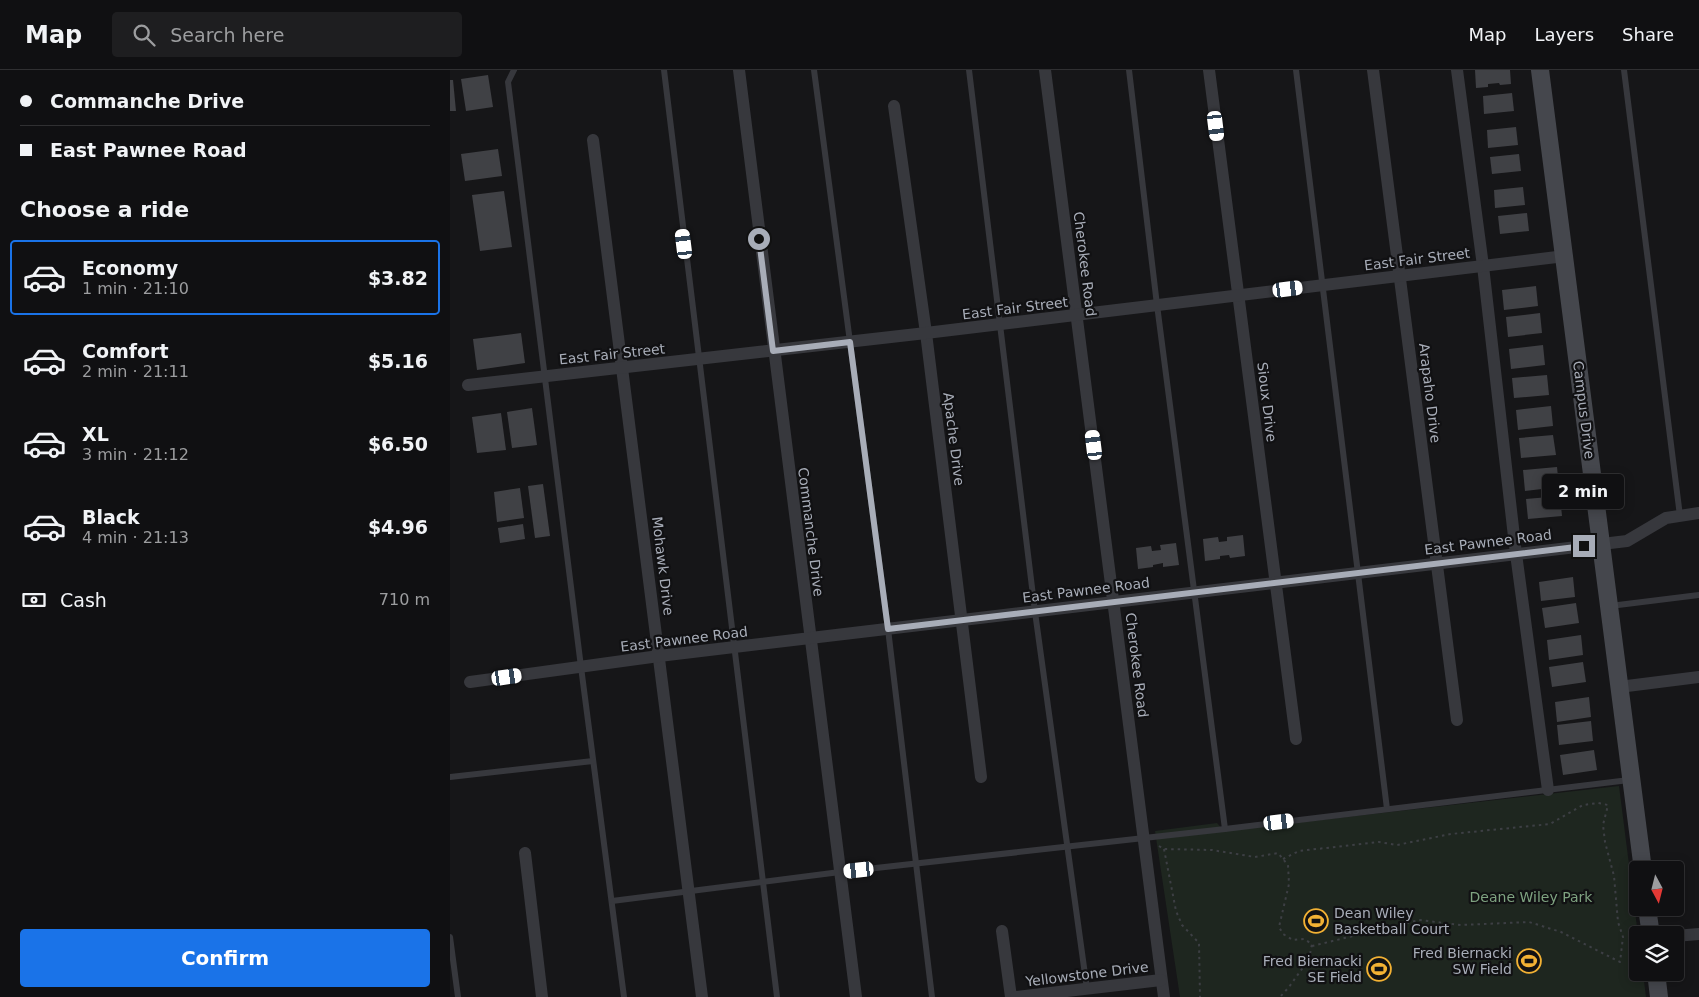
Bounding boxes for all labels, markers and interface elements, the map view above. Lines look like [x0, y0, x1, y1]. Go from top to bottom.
search box [112, 12, 462, 57]
text: Map [25, 21, 82, 49]
icon: search [130, 21, 158, 49]
text: Search here [170, 24, 284, 46]
text: Map [1468, 24, 1506, 45]
text: Layers [1534, 24, 1594, 45]
text: Share [1622, 24, 1674, 45]
text: Commanche Drive [50, 90, 244, 112]
car [1206, 110, 1225, 142]
text: East Pawnee Road [50, 139, 247, 161]
text: Choose a ride [20, 197, 189, 222]
street label: Cherokee Road [1071, 211, 1099, 317]
car [674, 228, 693, 260]
route start [748, 228, 770, 250]
street label: East Fair Street [1363, 244, 1471, 273]
icon: car [22, 255, 67, 300]
text: Economy [82, 257, 178, 279]
text: $3.82 [368, 267, 428, 289]
text: 1 min · 21:10 [82, 279, 189, 298]
car [1272, 280, 1303, 298]
street label: East Fair Street [961, 293, 1069, 322]
icon: car [22, 338, 67, 383]
text: Comfort [82, 340, 169, 362]
street label: East Fair Street [558, 340, 666, 368]
street label: Arapaho Drive [1416, 342, 1444, 444]
text: $5.16 [368, 350, 428, 372]
street label: Campus Drive [1570, 360, 1598, 460]
street label: Sioux Drive [1254, 361, 1280, 443]
text: 2 min · 21:11 [82, 362, 189, 381]
street label: Apache Drive [940, 391, 968, 487]
icon: car [22, 421, 67, 466]
text: XL [82, 423, 109, 445]
car [1084, 429, 1103, 461]
text: $6.50 [368, 433, 428, 455]
text: 3 min · 21:12 [82, 445, 189, 464]
street label: Commanche Drive [795, 466, 827, 598]
callout: 2 min [1543, 474, 1625, 508]
text: 2 min [1558, 482, 1608, 501]
icon: car [22, 504, 67, 549]
text: Black [82, 506, 140, 528]
text: $4.96 [368, 516, 428, 538]
street label: Mohawk Drive [649, 516, 677, 616]
street label: East Pawnee Road [1423, 526, 1553, 558]
text: 4 min · 21:13 [82, 528, 189, 547]
route end [1573, 535, 1595, 557]
street label: East Pawnee Road [1021, 574, 1151, 606]
icon: cash [20, 586, 48, 614]
text: Cash [60, 589, 107, 611]
text: 710 m [379, 590, 430, 609]
street label: Cherokee Road [1123, 612, 1151, 718]
street label: East Pawnee Road [619, 623, 749, 655]
car [491, 667, 522, 687]
car [1263, 813, 1294, 831]
car [843, 861, 874, 879]
north arrow [1629, 861, 1684, 916]
map controls [1629, 861, 1684, 981]
park label: Deane Wiley Park [1470, 889, 1593, 905]
place label: Dean Wiley Basketball Court [1334, 905, 1450, 937]
sports icon: Dean Wiley Basketball Court [1303, 908, 1329, 934]
button: layers [1629, 926, 1684, 981]
button: Confirm [20, 929, 430, 987]
place label: Fred Biernacki SW Field [1413, 945, 1512, 977]
sports icon: Fred Biernacki SW Field [1516, 948, 1542, 974]
place label: Fred Biernacki SE Field [1263, 953, 1362, 985]
sports icon: Fred Biernacki SE Field [1366, 956, 1392, 982]
street label: Yellowstone Drive [1024, 959, 1149, 990]

